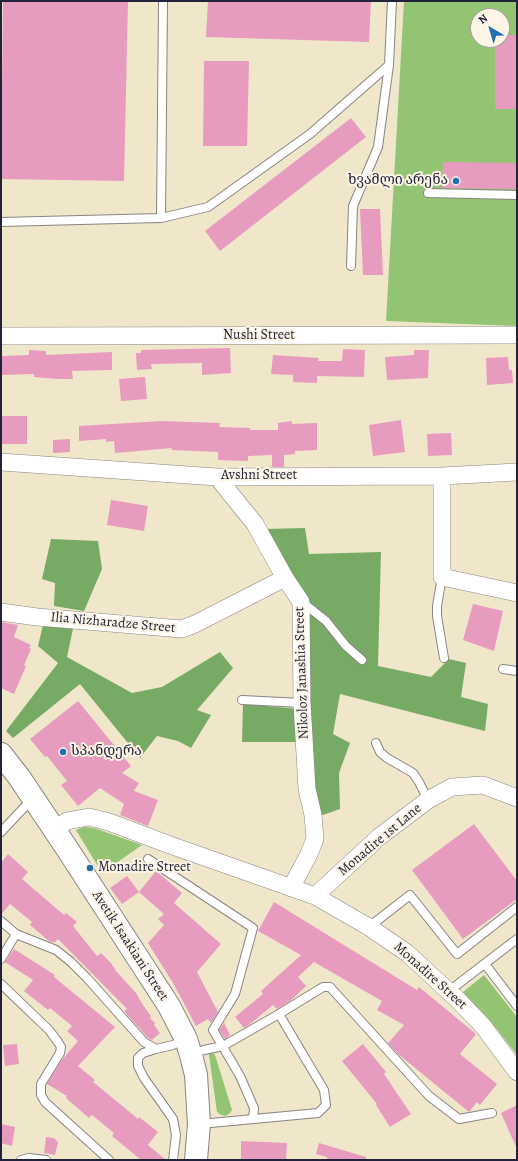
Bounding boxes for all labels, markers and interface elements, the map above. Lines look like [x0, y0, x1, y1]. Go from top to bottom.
north arrow [470, 8, 510, 48]
text: N [475, 11, 491, 27]
place label: ხვამლი არენა [348, 173, 448, 189]
marker: ხვამლი არენა [451, 176, 461, 186]
street label: Nushi Street [223, 328, 295, 344]
street label: Avshni Street [221, 468, 297, 484]
street label: Nikoloz Janashia Street [291, 606, 313, 740]
street label: Ilia Nizharadze Street [50, 609, 176, 637]
place label: სპანდერა [71, 744, 142, 760]
marker: სპანდერა [58, 747, 68, 757]
street label: Monadire 1st Lane [335, 800, 425, 880]
place label: Monadire Street [98, 860, 191, 876]
marker: Monadire Street [85, 863, 95, 873]
street label: Avetik Isaakiani Street [88, 888, 172, 1004]
street label: Monadire Street [390, 939, 470, 1013]

